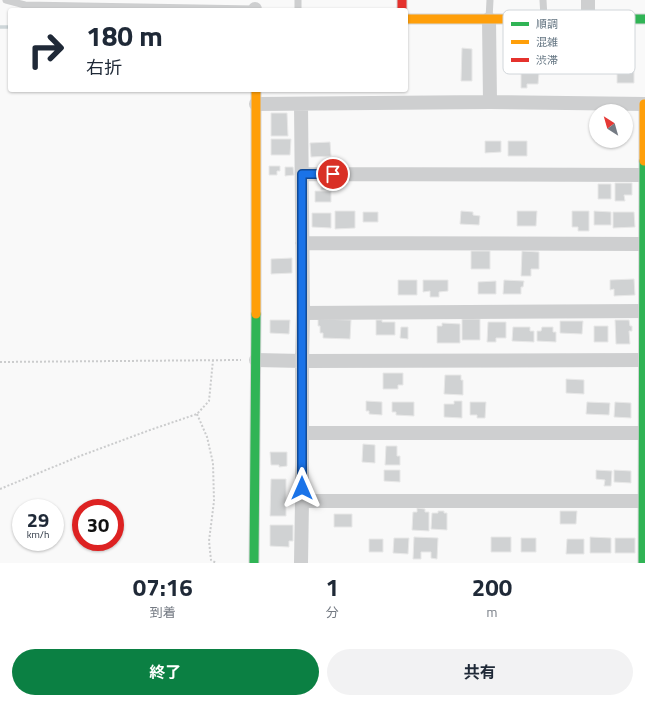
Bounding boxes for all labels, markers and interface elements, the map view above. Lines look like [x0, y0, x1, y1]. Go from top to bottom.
legend [503, 10, 635, 74]
text: 180 m [86, 14, 163, 57]
text: 順調 [536, 16, 558, 32]
icon: right [20, 24, 72, 76]
text: 混雑 [536, 34, 558, 50]
text: 渋滞 [536, 52, 558, 68]
text: 右折 [86, 54, 122, 81]
north arrow [589, 104, 633, 148]
map controls [589, 104, 633, 148]
pin [316, 157, 350, 191]
icon: arrive [322, 163, 344, 185]
position arrow [281, 467, 323, 509]
speed limit sign: 30 [72, 499, 124, 551]
text: 29 [27, 504, 49, 535]
text: km/h [27, 527, 49, 542]
text: 07:16 [133, 569, 193, 605]
text: 1 [326, 569, 339, 605]
text: 200 [472, 569, 512, 605]
text: 到着 [150, 602, 176, 622]
text: 分 [326, 602, 339, 622]
text: m [487, 602, 497, 622]
button: 終了 [12, 649, 319, 695]
button: 共有 [327, 649, 633, 695]

